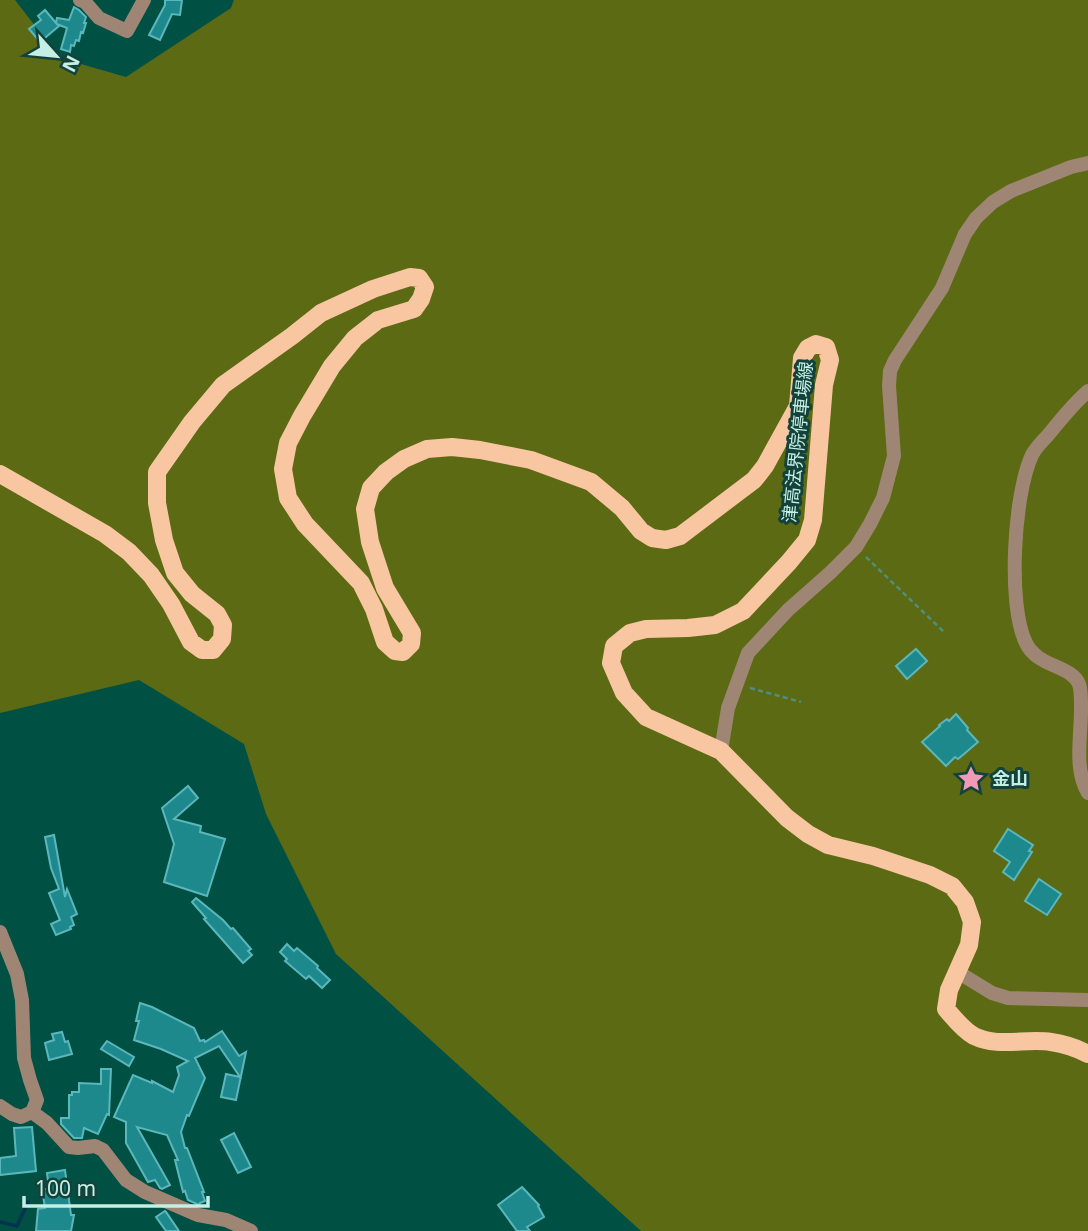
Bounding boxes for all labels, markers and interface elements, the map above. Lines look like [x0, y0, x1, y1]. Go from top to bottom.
north arrow [21, 21, 91, 91]
text: N [56, 51, 86, 77]
street label: 津高法界院停車場線 [777, 360, 817, 524]
place icon: 金山 [956, 764, 986, 794]
place label: 金山 [992, 766, 1028, 790]
scale bar [24, 1164, 208, 1208]
text: 100 m [35, 1174, 96, 1202]

